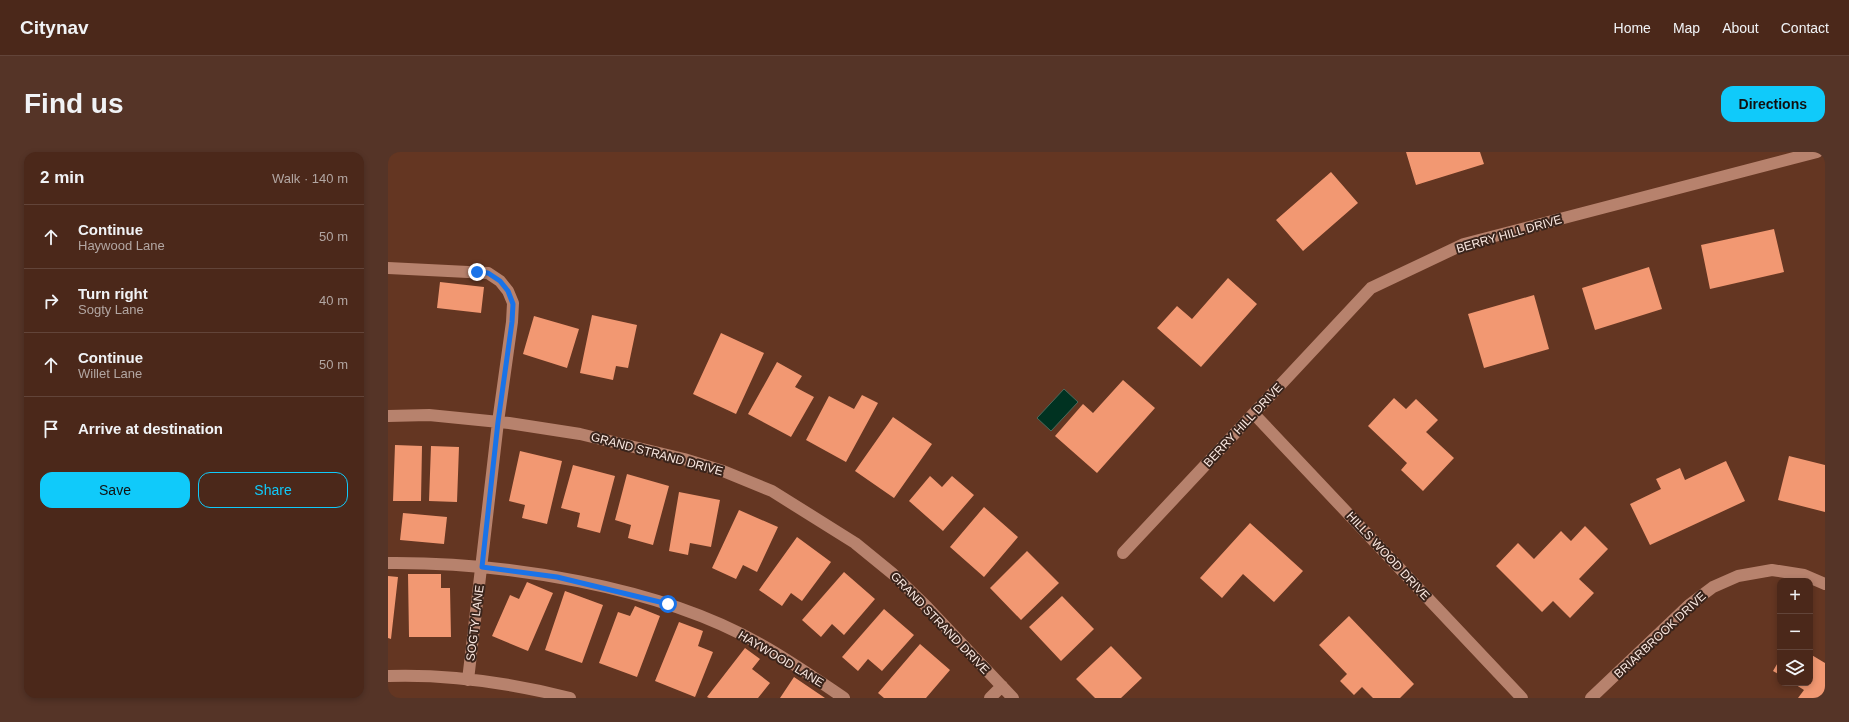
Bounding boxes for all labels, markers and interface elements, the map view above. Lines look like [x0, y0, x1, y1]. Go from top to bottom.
text: Citynav [20, 17, 89, 38]
text: Home [1614, 20, 1651, 36]
text: Map [1673, 20, 1700, 36]
text: About [1722, 20, 1759, 36]
text: Contact [1781, 20, 1829, 36]
button: Directions [1721, 86, 1825, 122]
text: Find us [24, 88, 124, 119]
text: 2 min [40, 168, 84, 187]
text: Walk · 140 m [272, 171, 348, 186]
street label: BERRY HILL DRIVE [1455, 212, 1563, 256]
text: Continue [78, 221, 143, 238]
icon: ahead [40, 226, 62, 248]
text: 50 m [319, 229, 348, 244]
text: Haywood Lane [78, 238, 165, 253]
route end [468, 263, 486, 281]
text: Turn right [78, 285, 148, 302]
icon: right [40, 290, 62, 312]
text: 40 m [319, 293, 348, 308]
text: Sogty Lane [78, 302, 144, 317]
text: Continue [78, 349, 143, 366]
icon: ahead [40, 354, 62, 376]
text: 50 m [319, 357, 348, 372]
text: Willet Lane [78, 366, 142, 381]
street label: BERRY HILL DRIVE [1201, 380, 1285, 470]
icon: arrive [40, 418, 62, 440]
text: Arrive at destination [78, 420, 223, 437]
street label: GRAND STRAND DRIVE [589, 430, 725, 478]
button: Save [40, 472, 190, 508]
button: Share [198, 472, 348, 508]
street label: HILLS WOOD DRIVE [1344, 509, 1432, 603]
street label: GRAND STRAND DRIVE [888, 569, 992, 677]
map controls [1777, 578, 1813, 686]
button: + [1777, 578, 1813, 614]
street label: SOGTY LANE [463, 584, 487, 662]
street label: BRIARBROOK DRIVE [1611, 589, 1709, 681]
route start [659, 595, 677, 613]
button: − [1777, 614, 1813, 650]
street label: HAYWOOD LANE [736, 628, 826, 690]
button: layers [1777, 650, 1813, 686]

